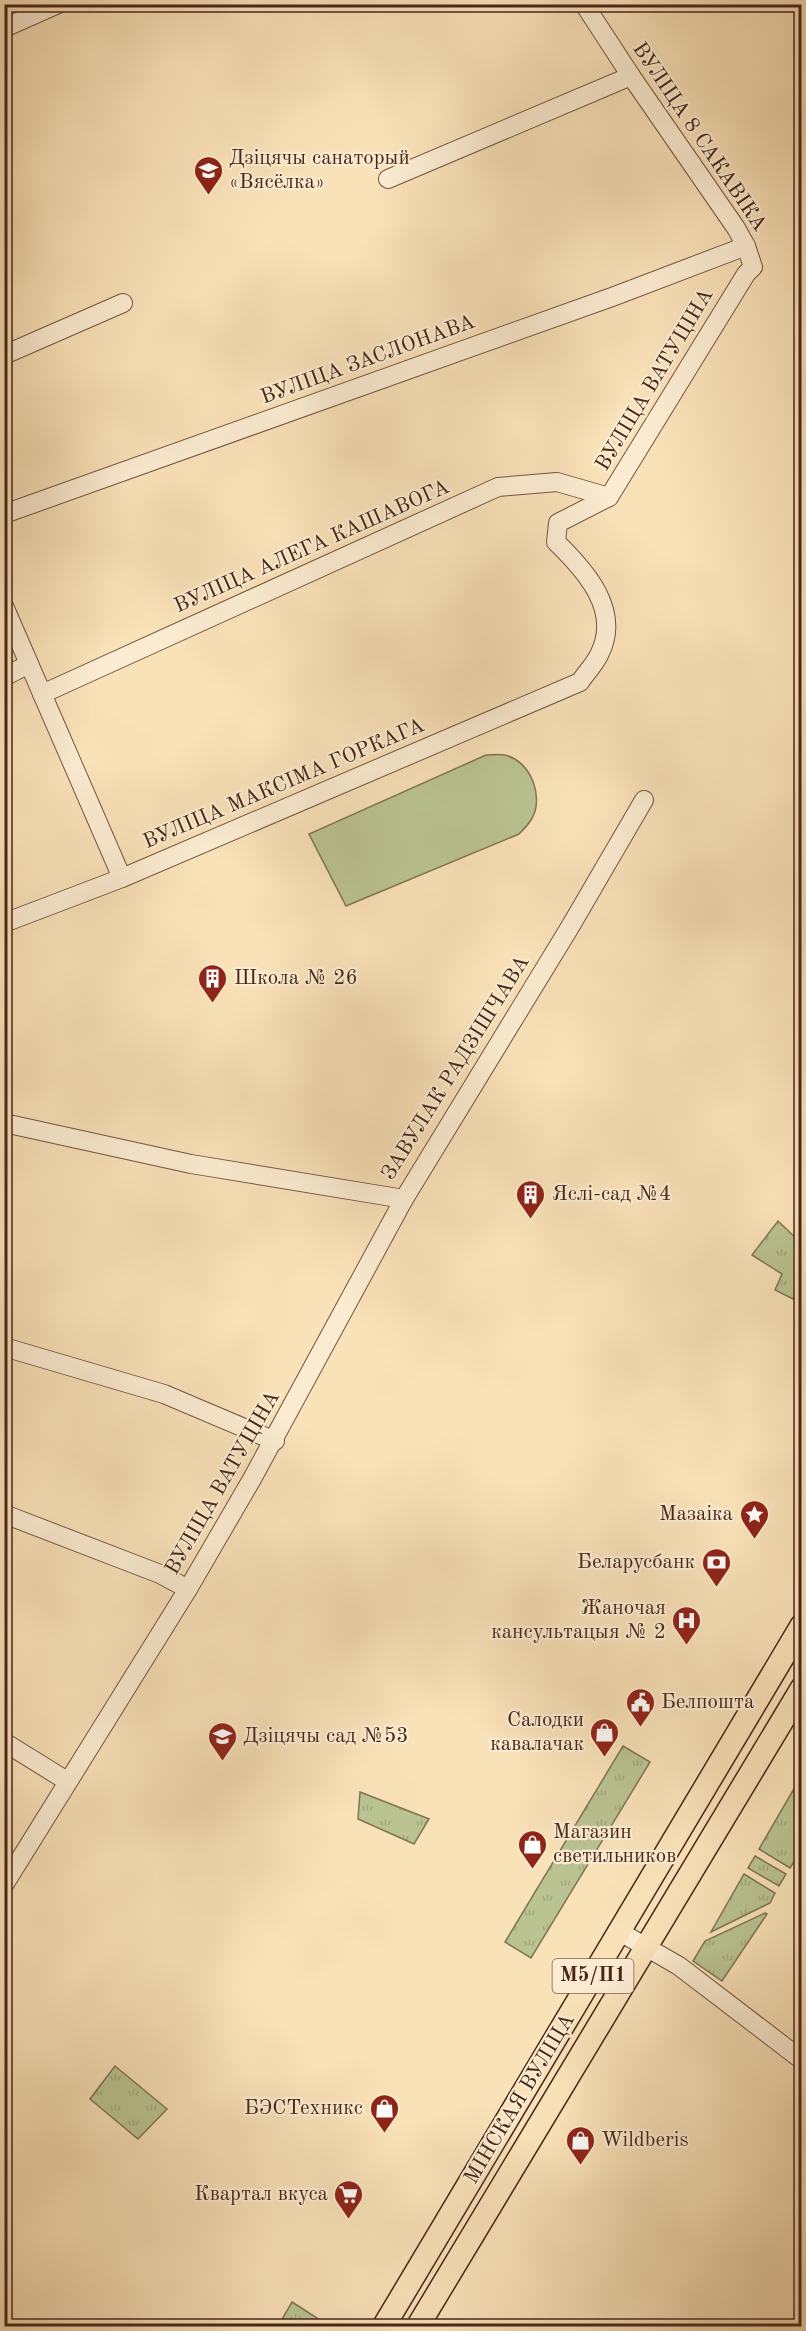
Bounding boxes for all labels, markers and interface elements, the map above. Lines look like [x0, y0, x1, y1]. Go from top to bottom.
street label: ВУЛІЦА 8 САКАВІКА [628, 39, 770, 235]
place label: Дзіцячы санаторый «Вясёлка» [229, 148, 410, 193]
school or university icon: Дзіцячы санаторый «Вясёлка» [192, 154, 224, 196]
street label: ВУЛІЦА ВАТУЦІНА [592, 285, 718, 475]
street label: ВУЛІЦА ЗАСЛОНАВА [258, 311, 478, 409]
street label: ВУЛІЦА АЛЕГА КАШАВОГА [171, 477, 453, 617]
street label: ВУЛІЦА МАКСІМА ГОРКАГА [140, 715, 428, 853]
street label: ЗАВУЛАК РАДЗІШЧАВА [378, 952, 534, 1184]
building icon: Школа № 26 [197, 962, 229, 1004]
place label: Школа № 26 [234, 968, 358, 989]
building icon: Яслі-сад №4 [515, 1178, 547, 1220]
place label: Яслі-сад №4 [552, 1184, 671, 1205]
street label: ВУЛІЦА ВАТУЦІНА [162, 1388, 284, 1578]
place icon: Мазаіка [738, 1498, 770, 1540]
place label: Мазаіка [659, 1504, 733, 1525]
bank icon: Беларусбанк [700, 1546, 732, 1588]
place label: Беларусбанк [577, 1552, 695, 1573]
place label: Жаночая кансультацыя № 2 [491, 1598, 666, 1643]
hospital icon: Жаночая кансультацыя № 2 [671, 1604, 703, 1646]
public building icon: Белпошта [624, 1686, 656, 1728]
place label: Белпошта [661, 1692, 754, 1713]
place label: Салодки кавалачак [490, 1710, 584, 1755]
shop icon: Салодки кавалачак [589, 1716, 621, 1758]
school or university icon: Дзіцячы сад №53 [206, 1720, 238, 1762]
place label: Дзіцячы сад №53 [243, 1726, 408, 1747]
place label: Магазин светильников [553, 1822, 676, 1867]
shop icon: Магазин светильников [516, 1828, 548, 1870]
road number: М5/П1 [552, 1959, 634, 1993]
street label: МІНСКАЯ ВУЛІЦА [461, 2010, 579, 2188]
shop icon: БЭСТехникс [368, 2092, 400, 2134]
place label: БЭСТехникс [244, 2098, 363, 2119]
shop icon: Wildberis [564, 2124, 596, 2166]
place label: Wildberis [601, 2130, 689, 2151]
supermarket icon: Квартал вкуса [333, 2178, 365, 2220]
place label: Квартал вкуса [194, 2184, 328, 2205]

